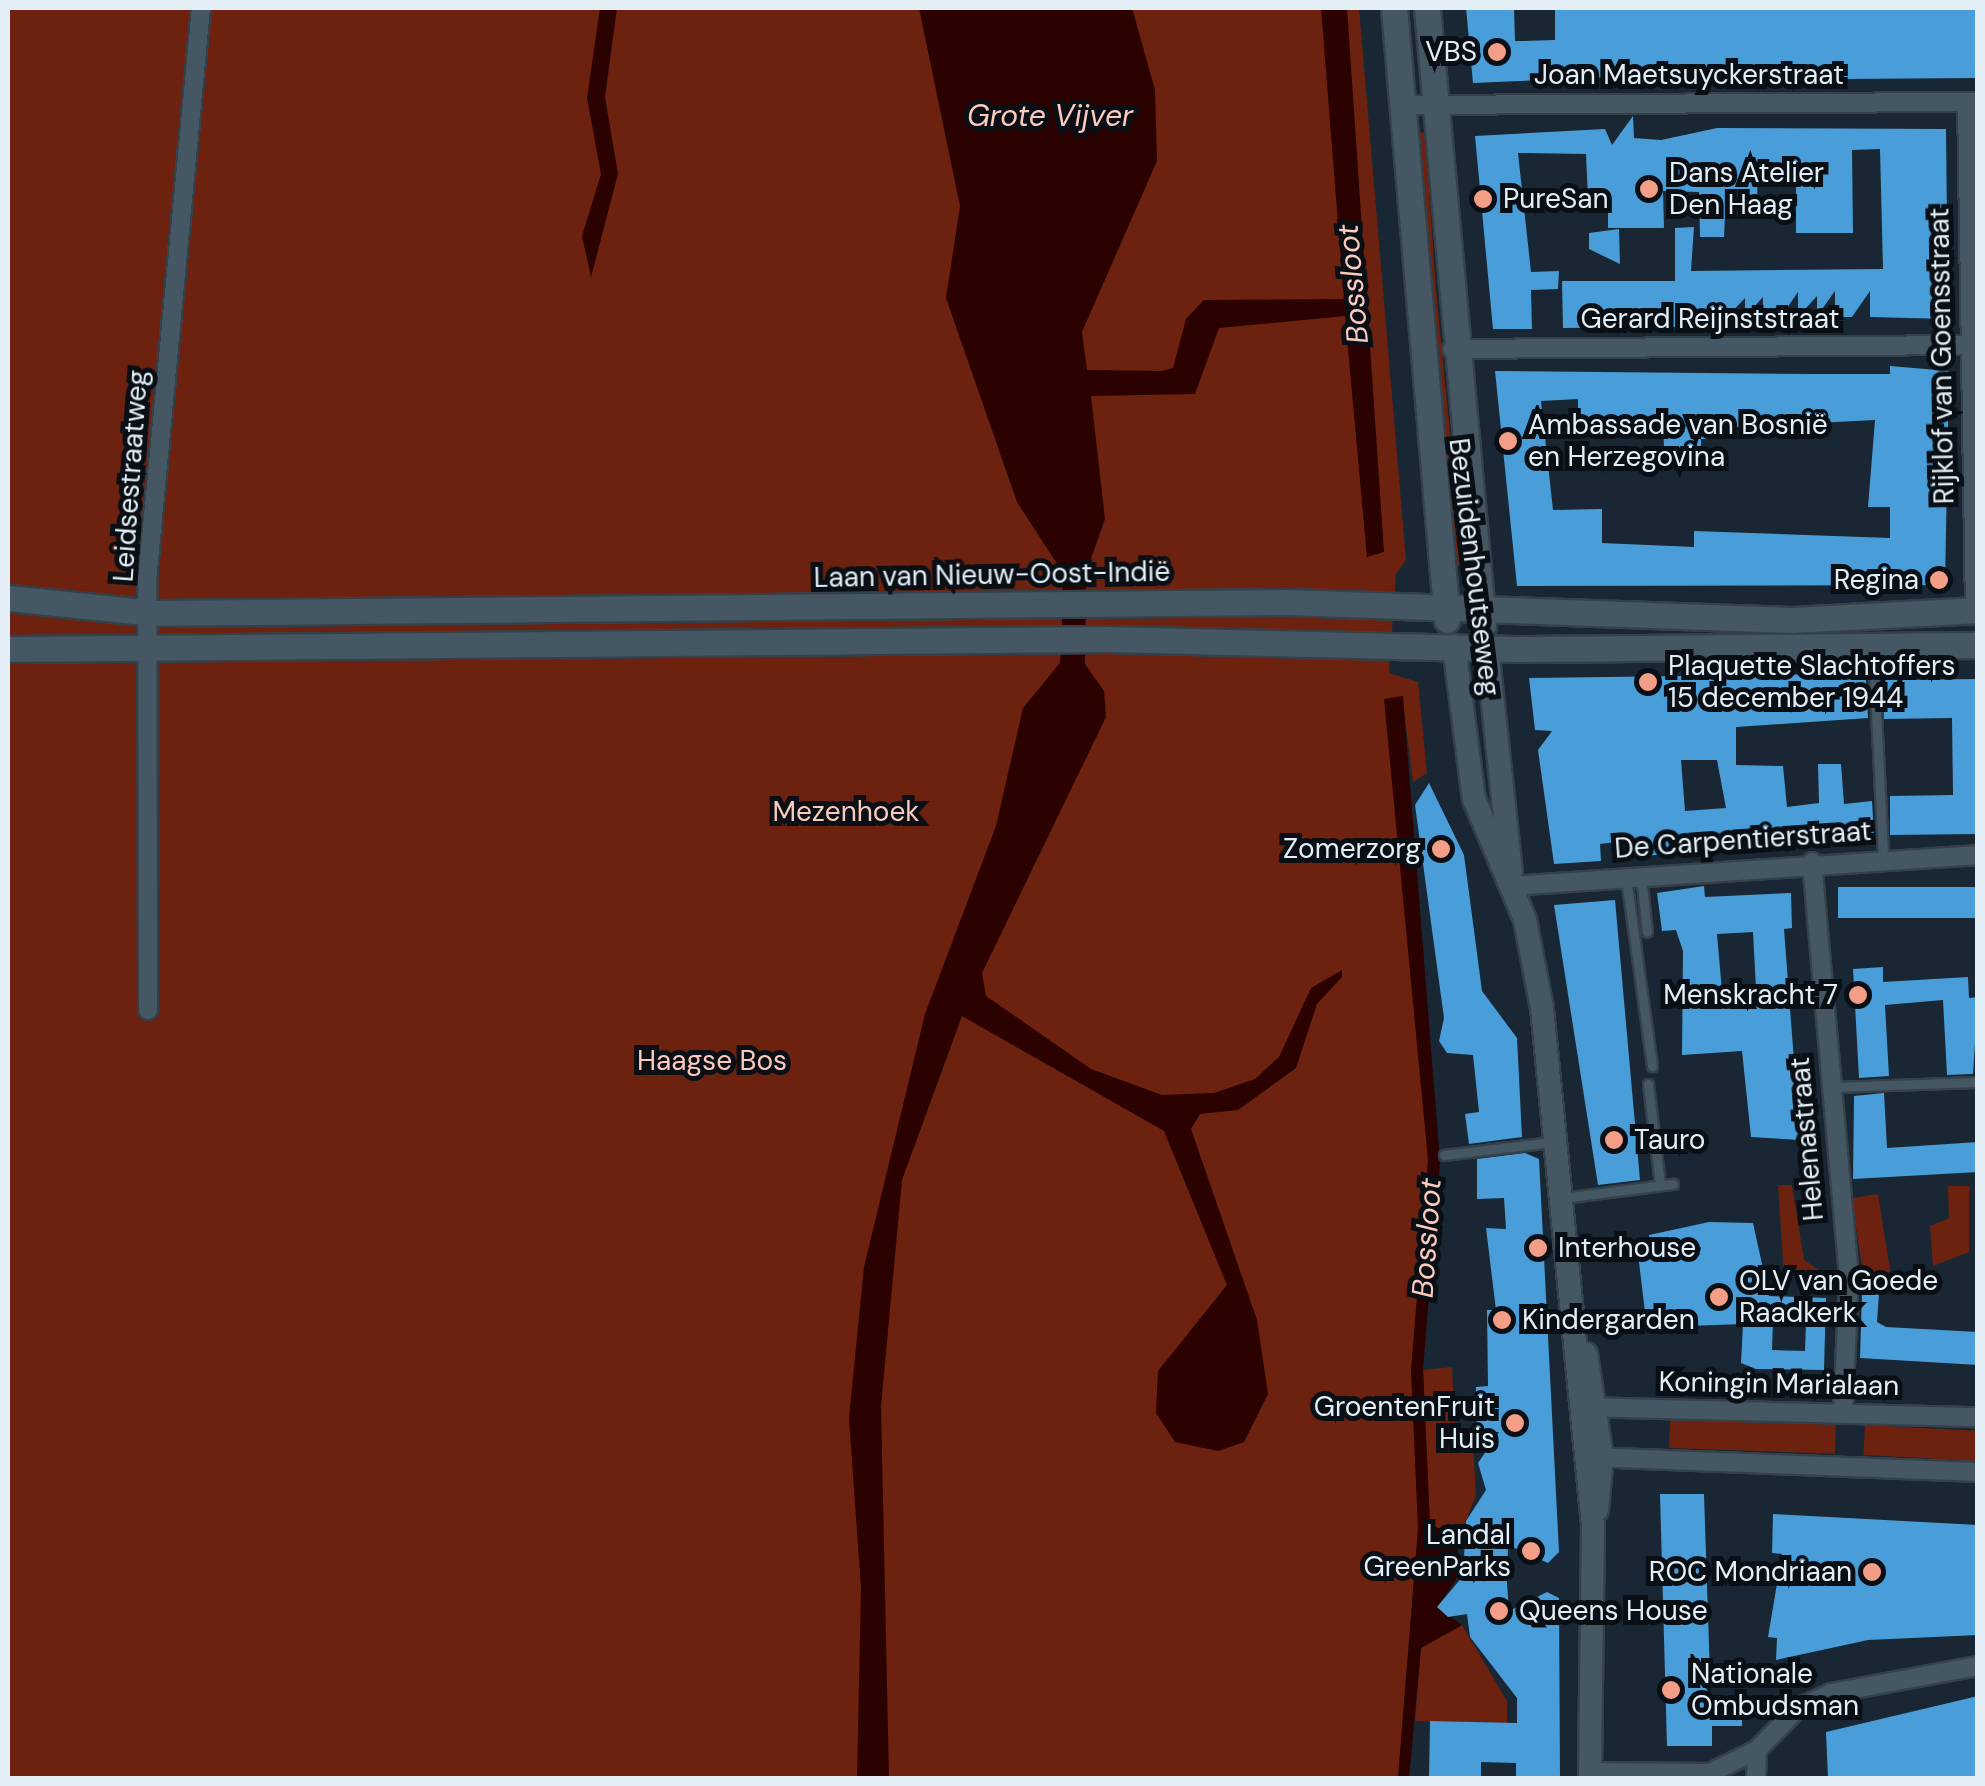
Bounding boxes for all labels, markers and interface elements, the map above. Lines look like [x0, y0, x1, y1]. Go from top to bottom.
place label: VBS [1425, 35, 1477, 69]
marker: VBS [1486, 41, 1508, 63]
street label: Joan Maetsuyckerstraat [1534, 58, 1844, 92]
water label: Grote Vijver [967, 98, 1133, 134]
place label: Dans Atelier Den Haag [1669, 156, 1824, 222]
marker: Dans Atelier Den Haag [1638, 178, 1660, 200]
place label: PureSan [1503, 182, 1609, 216]
marker: PureSan [1472, 188, 1494, 210]
street label: Rijklof van Goensstraat [1923, 207, 1961, 505]
water label: Bossloot [1330, 223, 1376, 345]
street label: Gerard Reijnststraat [1580, 302, 1840, 336]
street label: Leidsestraatweg [107, 369, 155, 583]
place label: Ambassade van Bosnië en Herzegovina [1528, 408, 1828, 474]
marker: Ambassade van Bosnië en Herzegovina [1497, 430, 1519, 452]
street label: Bezuidenhoutseweg [1442, 436, 1506, 698]
street label: Laan van Nieuw-Oost-Indië [813, 555, 1171, 595]
place label: Regina [1834, 563, 1919, 597]
marker: Regina [1928, 569, 1950, 591]
place label: Plaquette Slachtoffers 15 december 1944 [1668, 649, 1955, 715]
marker: Plaquette Slachtoffers 15 december 1944 [1637, 671, 1659, 693]
park label: Mezenhoek [773, 795, 919, 829]
street label: De Carpentierstraat [1613, 814, 1873, 866]
place label: Zomerzorg [1283, 832, 1421, 866]
marker: Zomerzorg [1430, 838, 1452, 860]
place label: Menskracht 7 [1663, 978, 1838, 1012]
marker: Menskracht 7 [1847, 984, 1869, 1006]
park label: Haagse Bos [637, 1044, 787, 1078]
street label: Helenastraat [1783, 1056, 1831, 1222]
place label: Tauro [1634, 1123, 1705, 1157]
marker: Tauro [1603, 1129, 1625, 1151]
water label: Bossloot [1405, 1177, 1449, 1299]
place label: Interhouse [1558, 1231, 1696, 1265]
marker: Interhouse [1527, 1237, 1549, 1259]
place label: OLV van Goede Raadkerk [1739, 1264, 1938, 1330]
marker: OLV van Goede Raadkerk [1708, 1286, 1730, 1308]
place label: Kindergarden [1522, 1303, 1695, 1337]
marker: Kindergarden [1491, 1309, 1513, 1331]
street label: Koningin Marialaan [1658, 1365, 1900, 1403]
place label: GroentenFruit Huis [1314, 1390, 1495, 1456]
marker: GroentenFruit Huis [1504, 1412, 1526, 1434]
place label: Landal GreenParks [1364, 1518, 1511, 1584]
marker: Landal GreenParks [1520, 1540, 1542, 1562]
place label: ROC Mondriaan [1649, 1555, 1852, 1589]
marker: ROC Mondriaan [1861, 1561, 1883, 1583]
place label: Queens House [1519, 1594, 1708, 1628]
marker: Queens House [1488, 1600, 1510, 1622]
place label: Nationale Ombudsman [1691, 1657, 1859, 1723]
marker: Nationale Ombudsman [1660, 1679, 1682, 1701]

